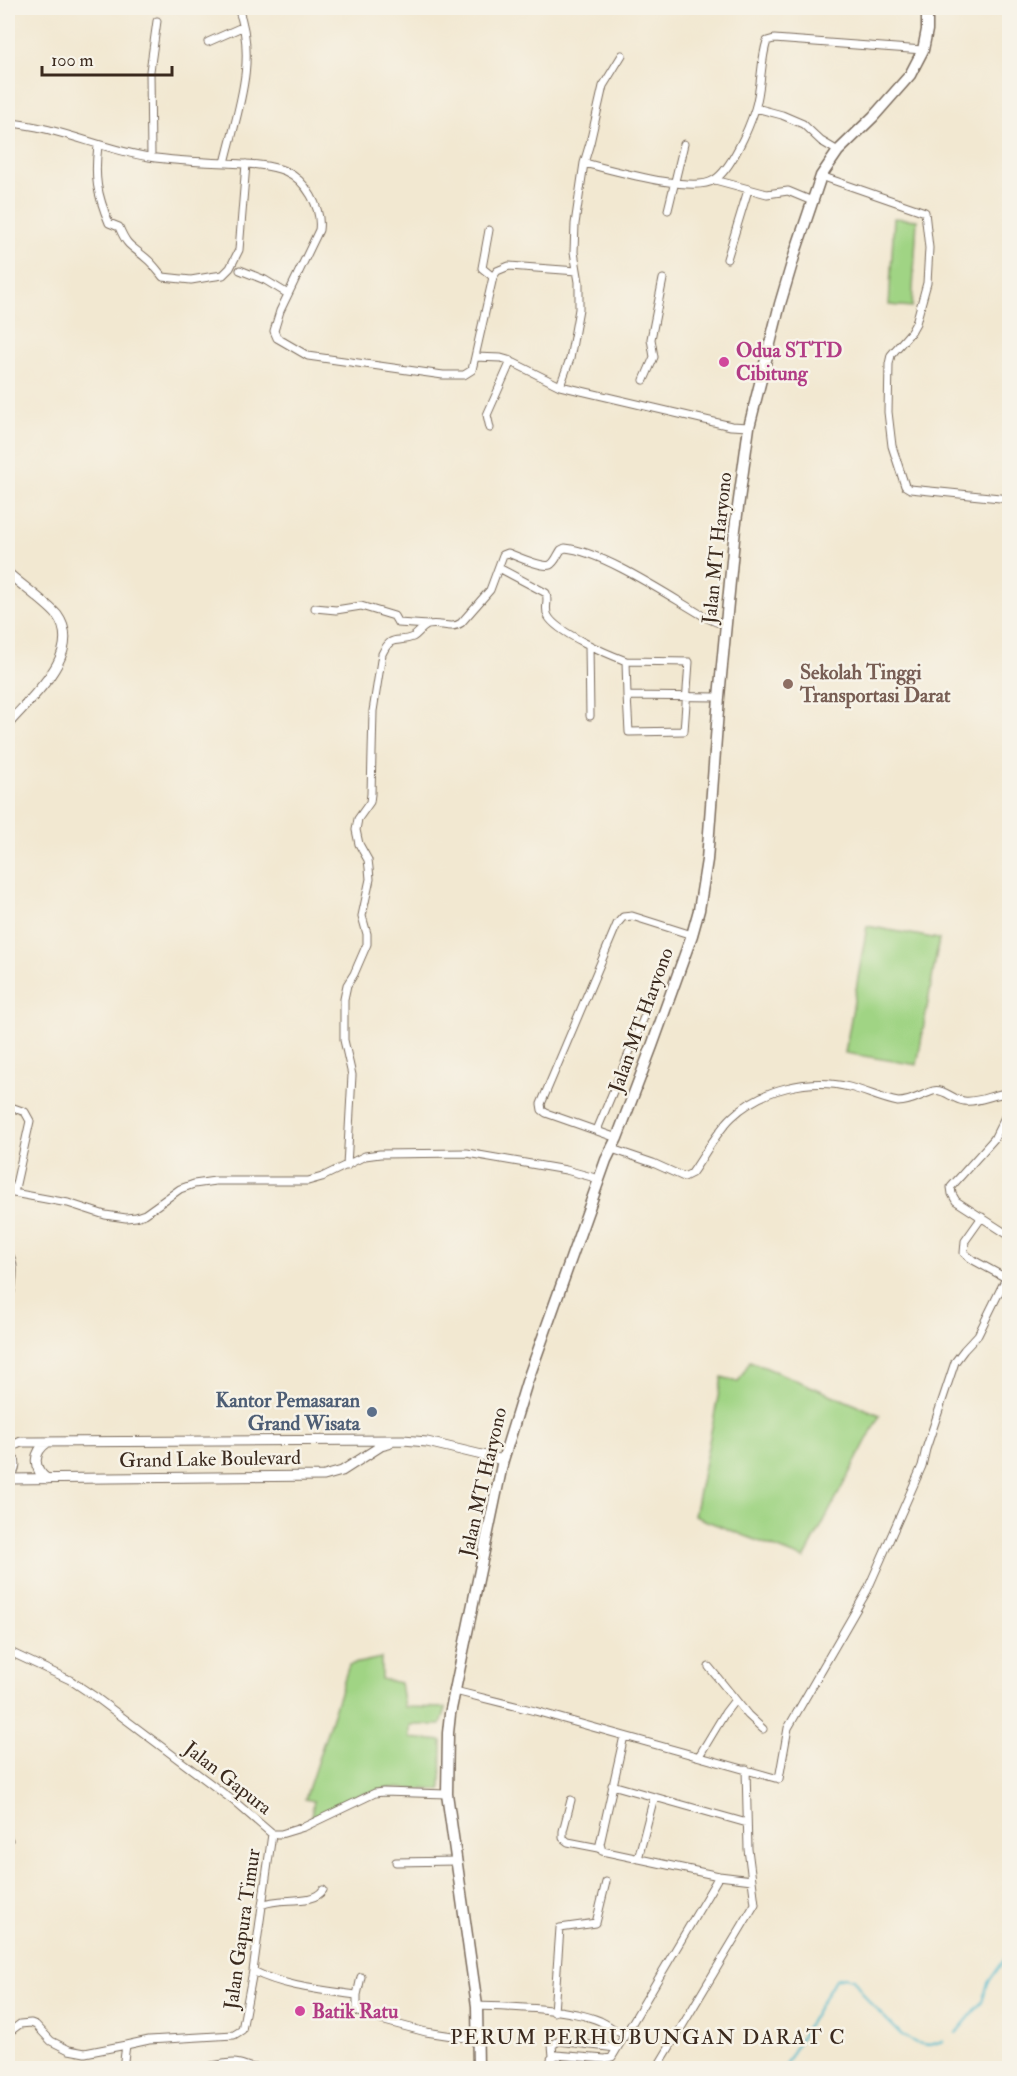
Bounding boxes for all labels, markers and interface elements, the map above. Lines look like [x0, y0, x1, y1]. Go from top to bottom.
scale bar [42, 39, 172, 77]
text: 100 m [51, 49, 94, 72]
place label: Odua STTD Cibitung [736, 338, 842, 387]
marker: Odua STTD Cibitung [717, 355, 731, 369]
street label: Jalan MT Haryono [696, 471, 737, 626]
place label: Sekolah Tinggi Transportasi Darat [799, 660, 951, 709]
marker: Sekolah Tinggi Transportasi Darat [781, 677, 795, 691]
street label: Jalan MT Haryono [603, 944, 679, 1097]
place label: Kantor Pemasaran Grand Wisata [216, 1388, 361, 1436]
marker: Kantor Pemasaran Grand Wisata [365, 1405, 379, 1419]
street label: Jalan MT Haryono [453, 1405, 512, 1560]
street label: Grand Lake Boulevard [119, 1445, 301, 1473]
street label: Jalan Gapura [178, 1735, 278, 1821]
street label: Jalan Gapura Timur [218, 1846, 267, 2012]
place label: Batik Ratu [312, 1999, 399, 2024]
marker: Batik Ratu [293, 2004, 307, 2018]
district label: PERUM PERHUBUNGAN DARAT C [450, 2024, 846, 2051]

